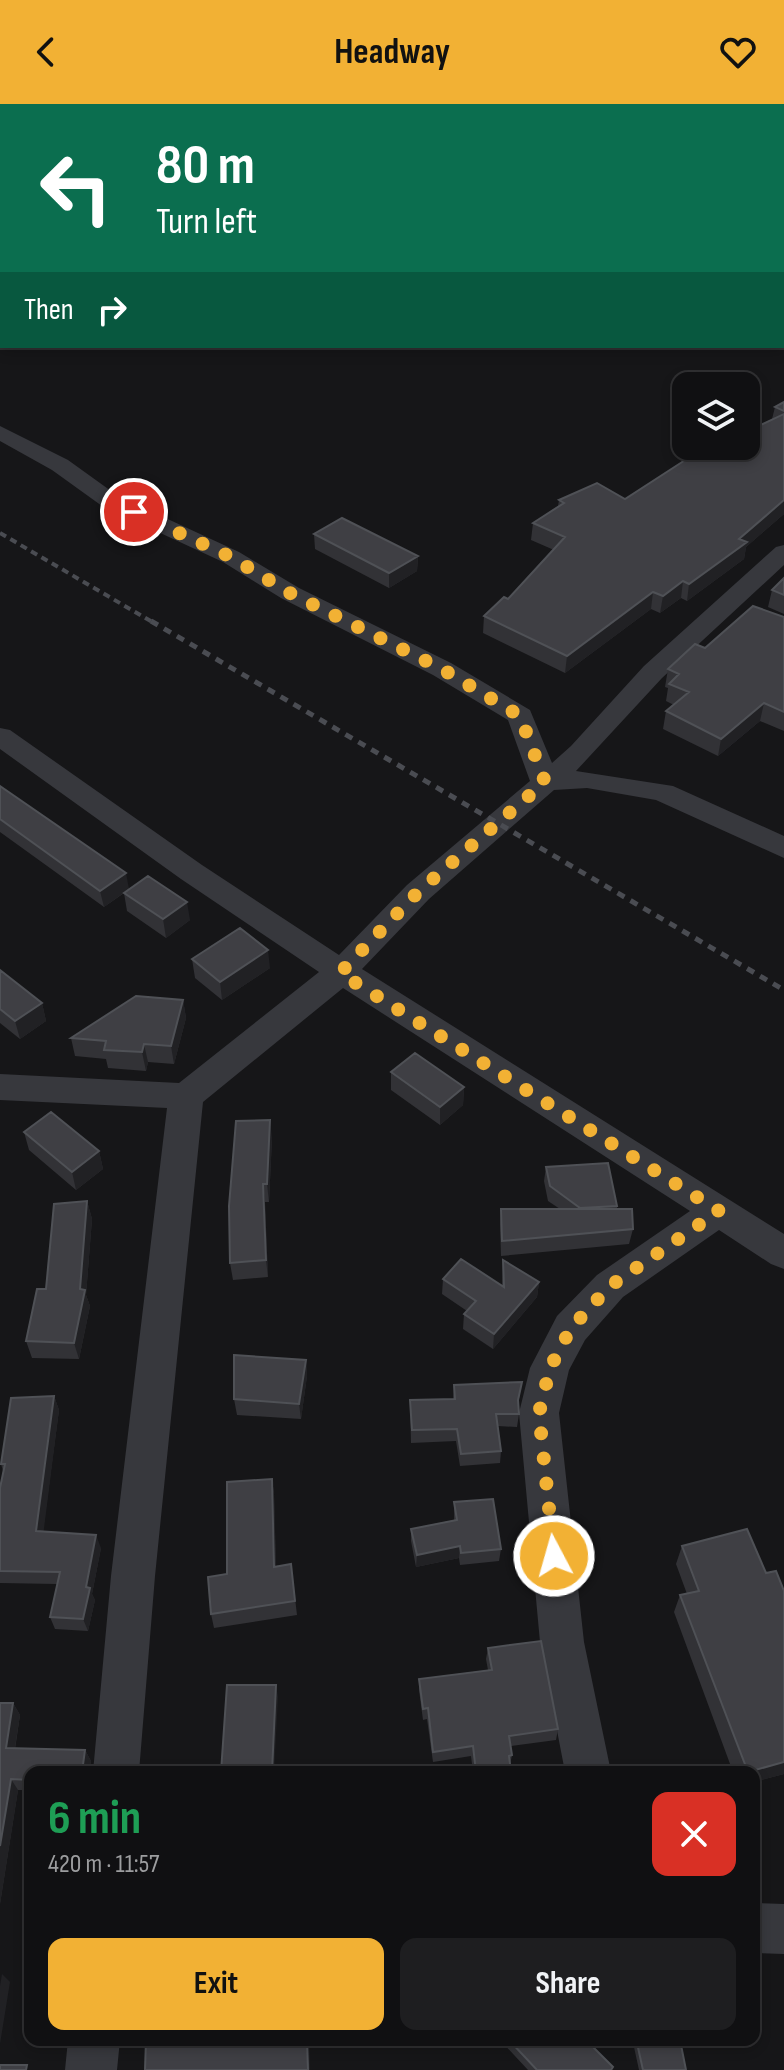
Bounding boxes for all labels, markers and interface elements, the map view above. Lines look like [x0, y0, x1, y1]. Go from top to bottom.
icon: back [24, 30, 68, 74]
icon: heart [716, 30, 760, 74]
text: Headway [334, 31, 450, 74]
text: 80 m [156, 133, 255, 200]
icon: left [24, 136, 128, 240]
text: Turn left [156, 201, 257, 244]
icon: right [90, 288, 134, 332]
text: Then [24, 292, 74, 328]
map controls [672, 372, 760, 460]
button: layers [672, 372, 760, 460]
pin [100, 478, 168, 546]
icon: arrive [112, 490, 156, 534]
position arrow [512, 1514, 596, 1598]
text: 6 min [48, 1790, 141, 1847]
button: close [652, 1792, 736, 1876]
text: 420 m · 11:57 [48, 1849, 159, 1880]
button: Exit [48, 1938, 384, 2030]
button: Share [400, 1938, 736, 2030]

